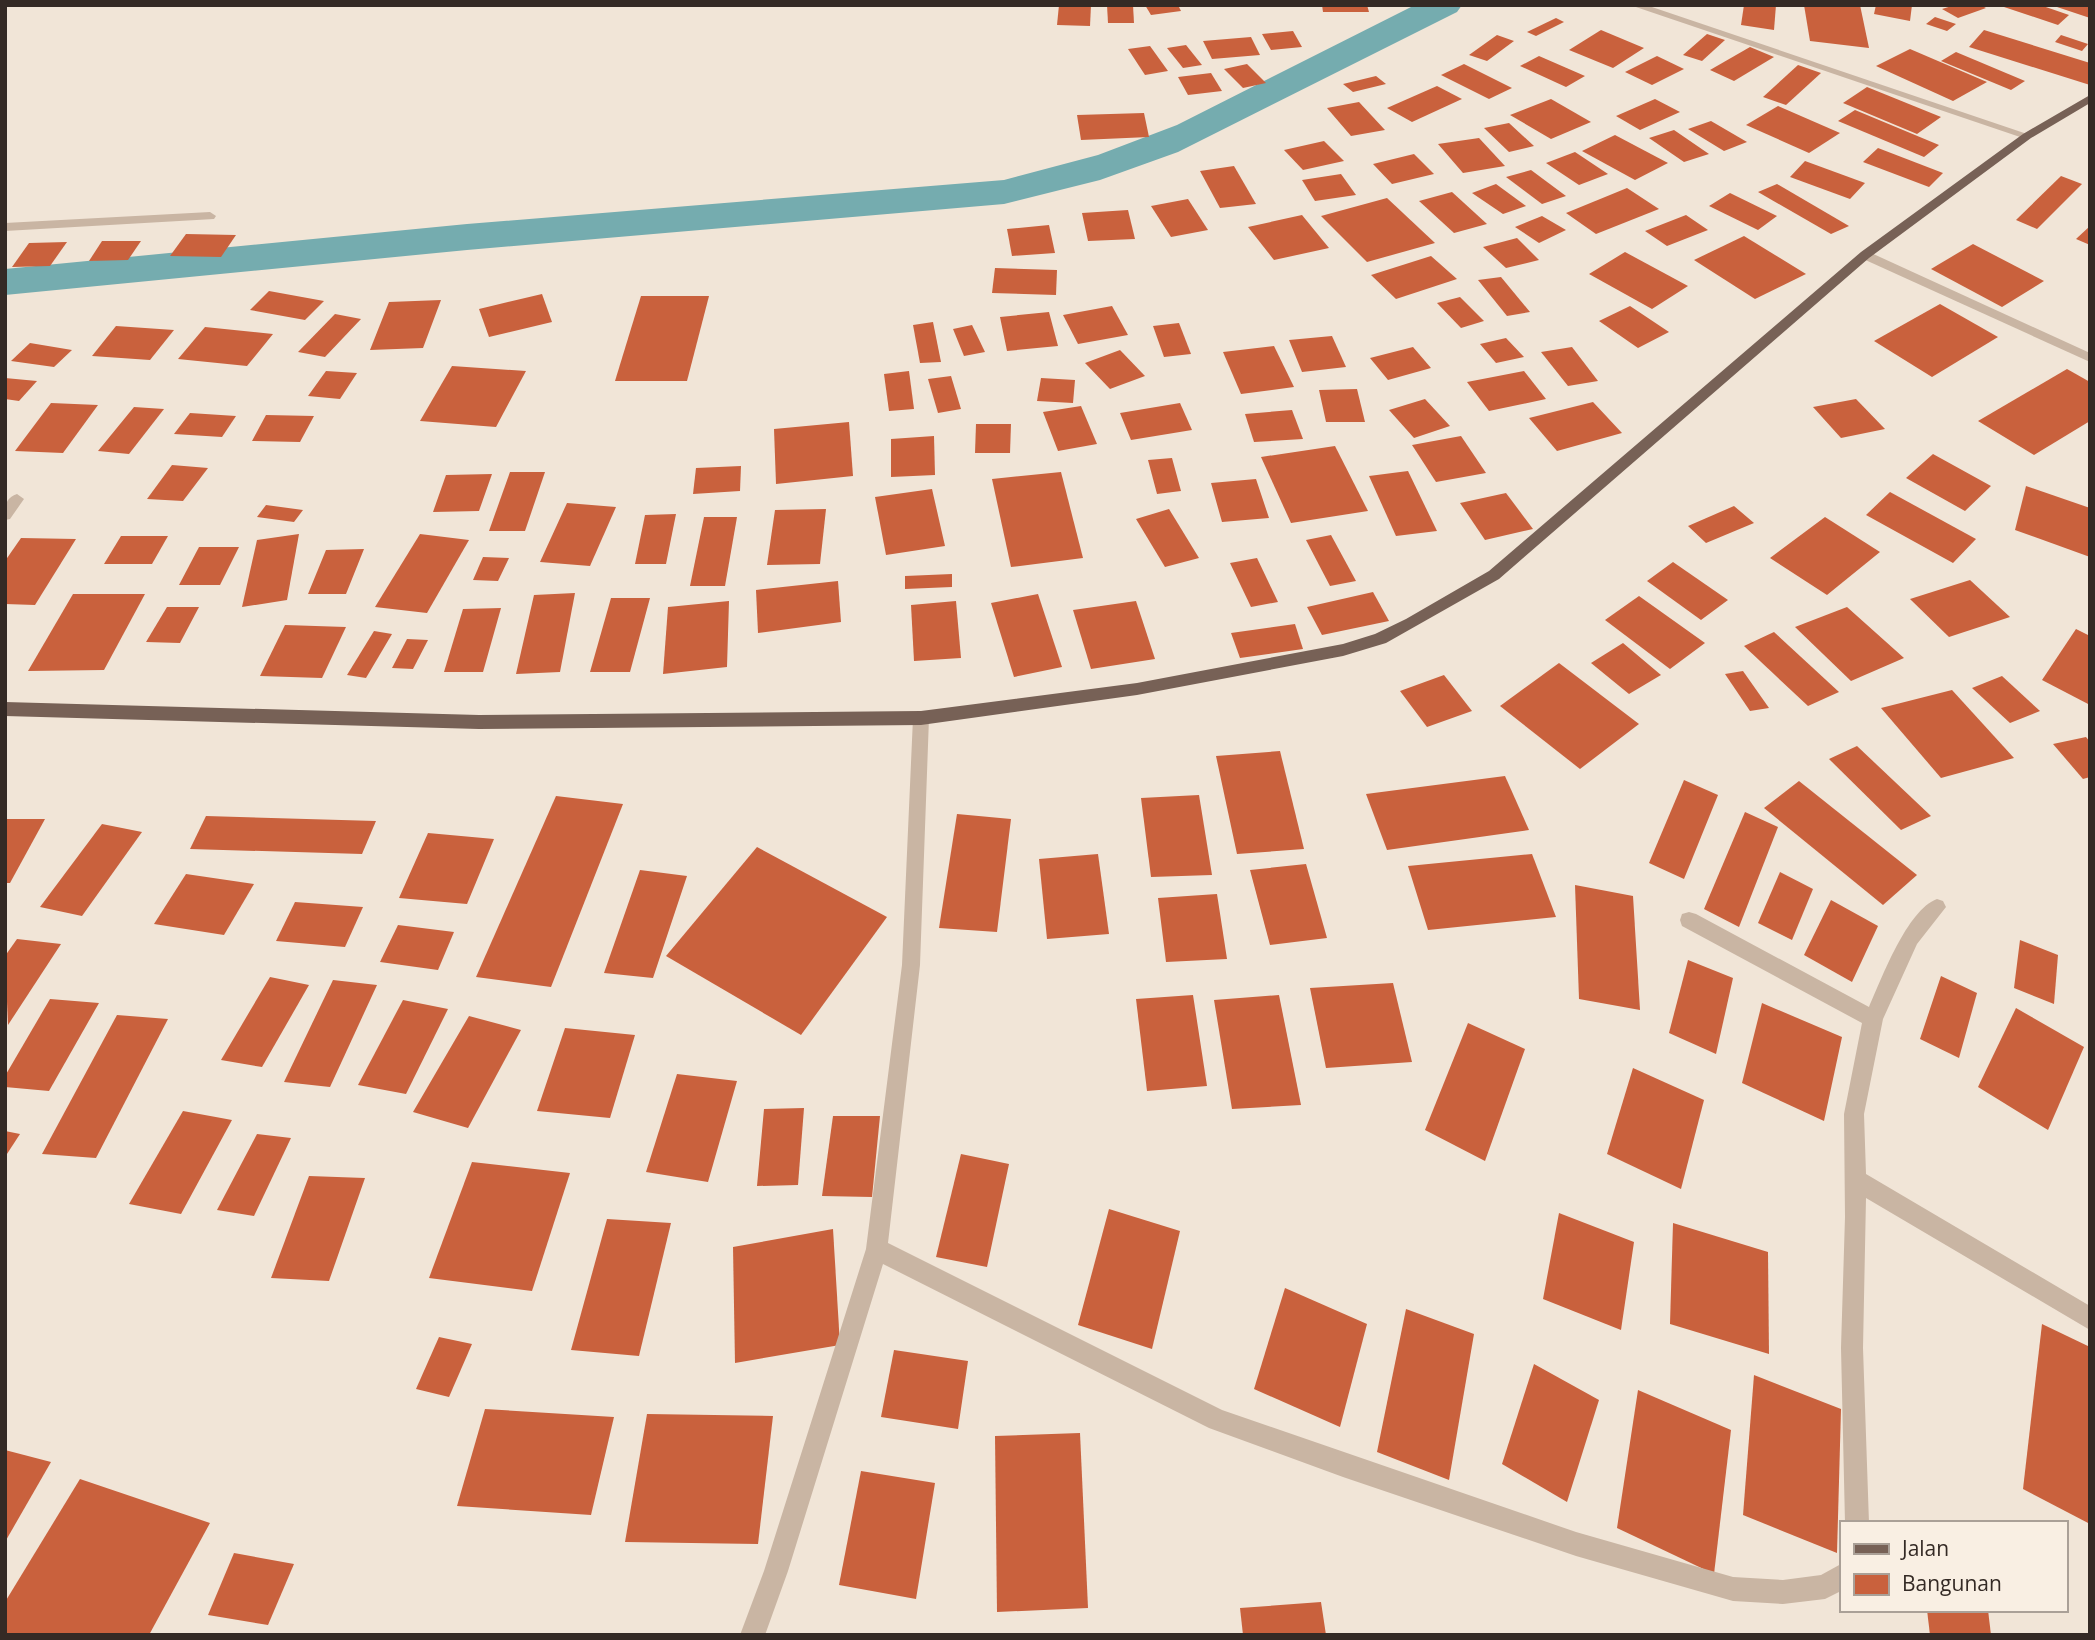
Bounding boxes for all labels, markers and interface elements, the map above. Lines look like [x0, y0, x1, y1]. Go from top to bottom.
legend [1840, 1521, 2067, 1612]
text: Jalan [1900, 1534, 1949, 1562]
text: Bangunan [1902, 1569, 2002, 1597]

